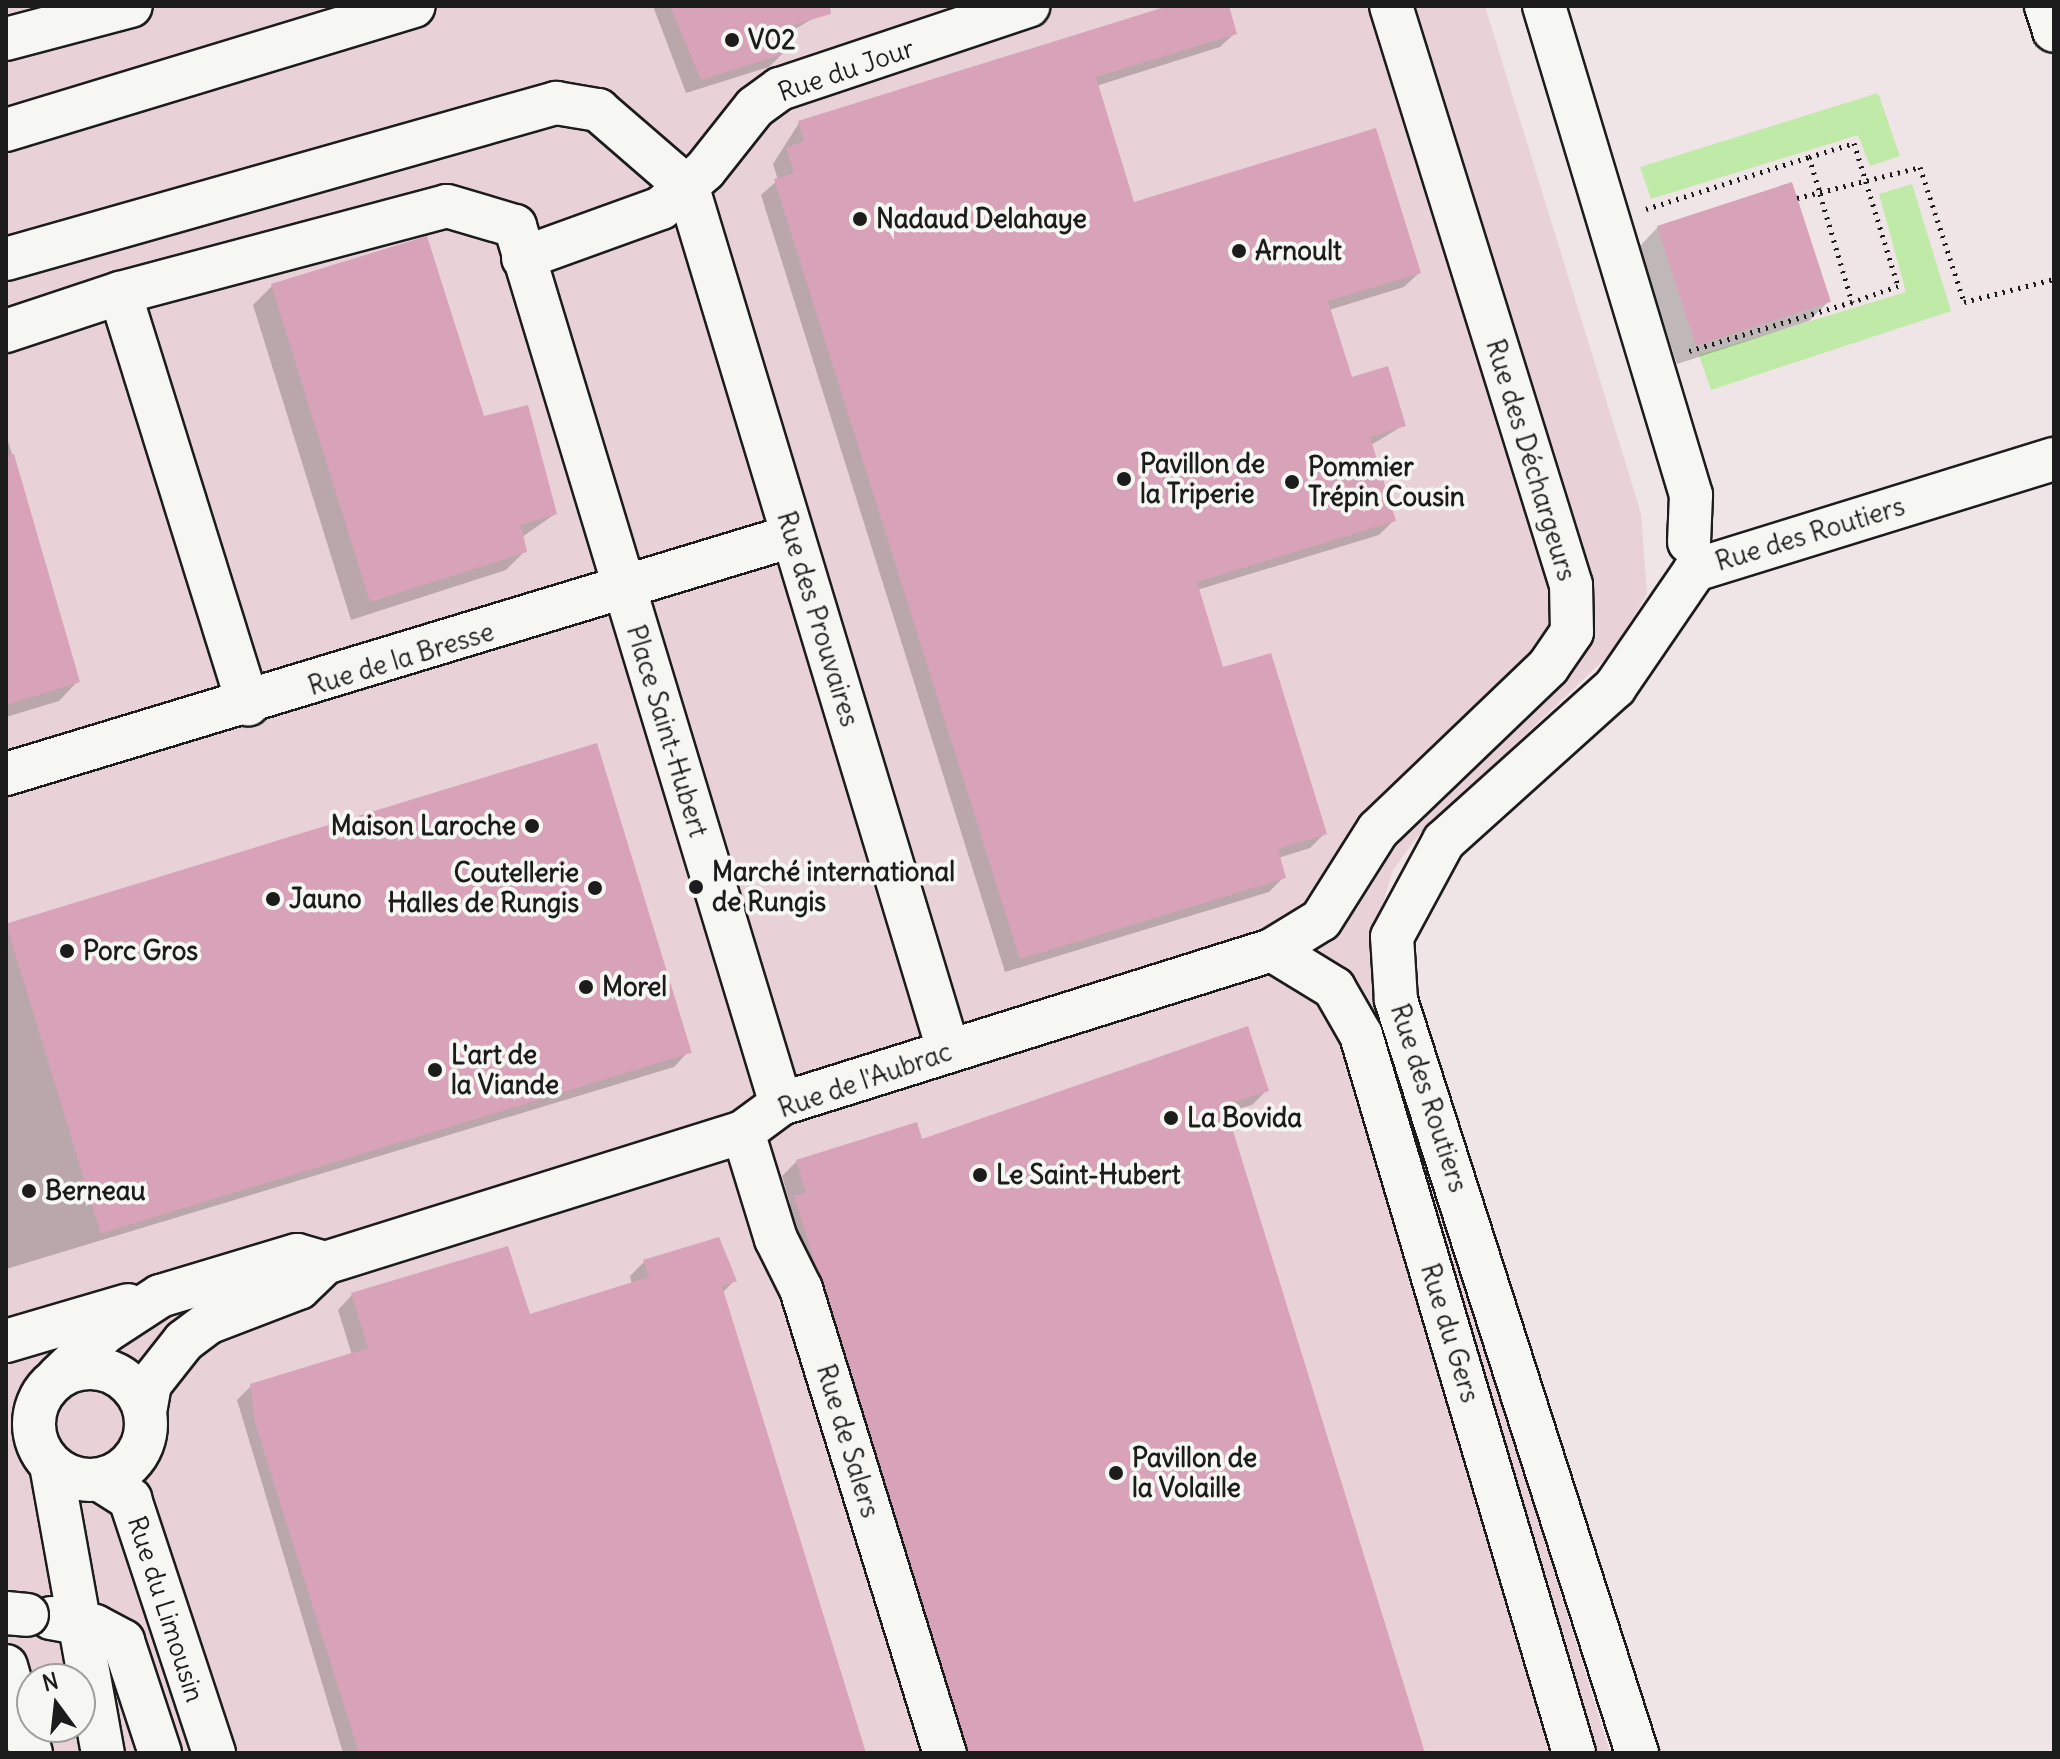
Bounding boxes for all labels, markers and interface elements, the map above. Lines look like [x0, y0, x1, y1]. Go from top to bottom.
place label: V02 [748, 24, 796, 56]
marker: V02 [723, 31, 741, 49]
street label: Rue du Jour [774, 32, 918, 108]
place label: Nadaud Delahaye [876, 203, 1087, 235]
marker: Nadaud Delahaye [851, 210, 869, 228]
place label: Arnoult [1255, 235, 1342, 267]
marker: Arnoult [1230, 242, 1248, 260]
street label: Rue des Déchargeurs [1479, 336, 1583, 584]
place label: Pavillon de la Triperie [1140, 448, 1265, 510]
place label: Pommier Trépin Cousin [1308, 451, 1465, 512]
marker: Pavillon de la Triperie [1115, 470, 1133, 488]
marker: Pommier Trépin Cousin [1283, 473, 1301, 491]
street label: Rue des Routiers [1712, 490, 1908, 578]
street label: Rue des Prouvaires [770, 508, 866, 730]
street label: Rue de la Bresse [304, 616, 498, 702]
street label: Place Saint-Hubert [620, 621, 714, 841]
place label: Maison Laroche [331, 810, 516, 842]
marker: Maison Laroche [523, 817, 541, 835]
place label: Marché international de Rungis [712, 856, 955, 918]
place label: Coutellerie Halles de Rungis [388, 857, 579, 918]
marker: Marché international de Rungis [687, 878, 705, 896]
marker: Coutellerie Halles de Rungis [586, 879, 604, 897]
place label: Jauno [289, 883, 362, 915]
marker: Jauno [264, 890, 282, 908]
place label: Porc Gros [83, 935, 198, 967]
marker: Porc Gros [58, 942, 76, 960]
place label: Morel [602, 971, 667, 1003]
marker: Morel [577, 978, 595, 996]
street label: Rue des Routiers [1384, 1000, 1474, 1196]
street label: Rue de l'Aubrac [774, 1036, 956, 1124]
place label: L'art de la Viande [451, 1039, 559, 1100]
marker: L'art de la Viande [426, 1061, 444, 1079]
place label: La Bovida [1187, 1102, 1302, 1134]
marker: La Bovida [1162, 1109, 1180, 1127]
place label: Le Saint-Hubert [996, 1159, 1180, 1191]
marker: Le Saint-Hubert [971, 1166, 989, 1184]
place label: Berneau [45, 1175, 146, 1207]
marker: Berneau [20, 1182, 38, 1200]
street label: Rue du Gers [1414, 1260, 1486, 1406]
street label: Rue de Salers [810, 1361, 886, 1521]
place label: Pavillon de la Volaille [1132, 1442, 1257, 1504]
marker: Pavillon de la Volaille [1107, 1464, 1125, 1482]
street label: Rue du Limousin [121, 1512, 211, 1706]
north arrow [16, 1663, 96, 1743]
text: N [39, 1666, 61, 1697]

